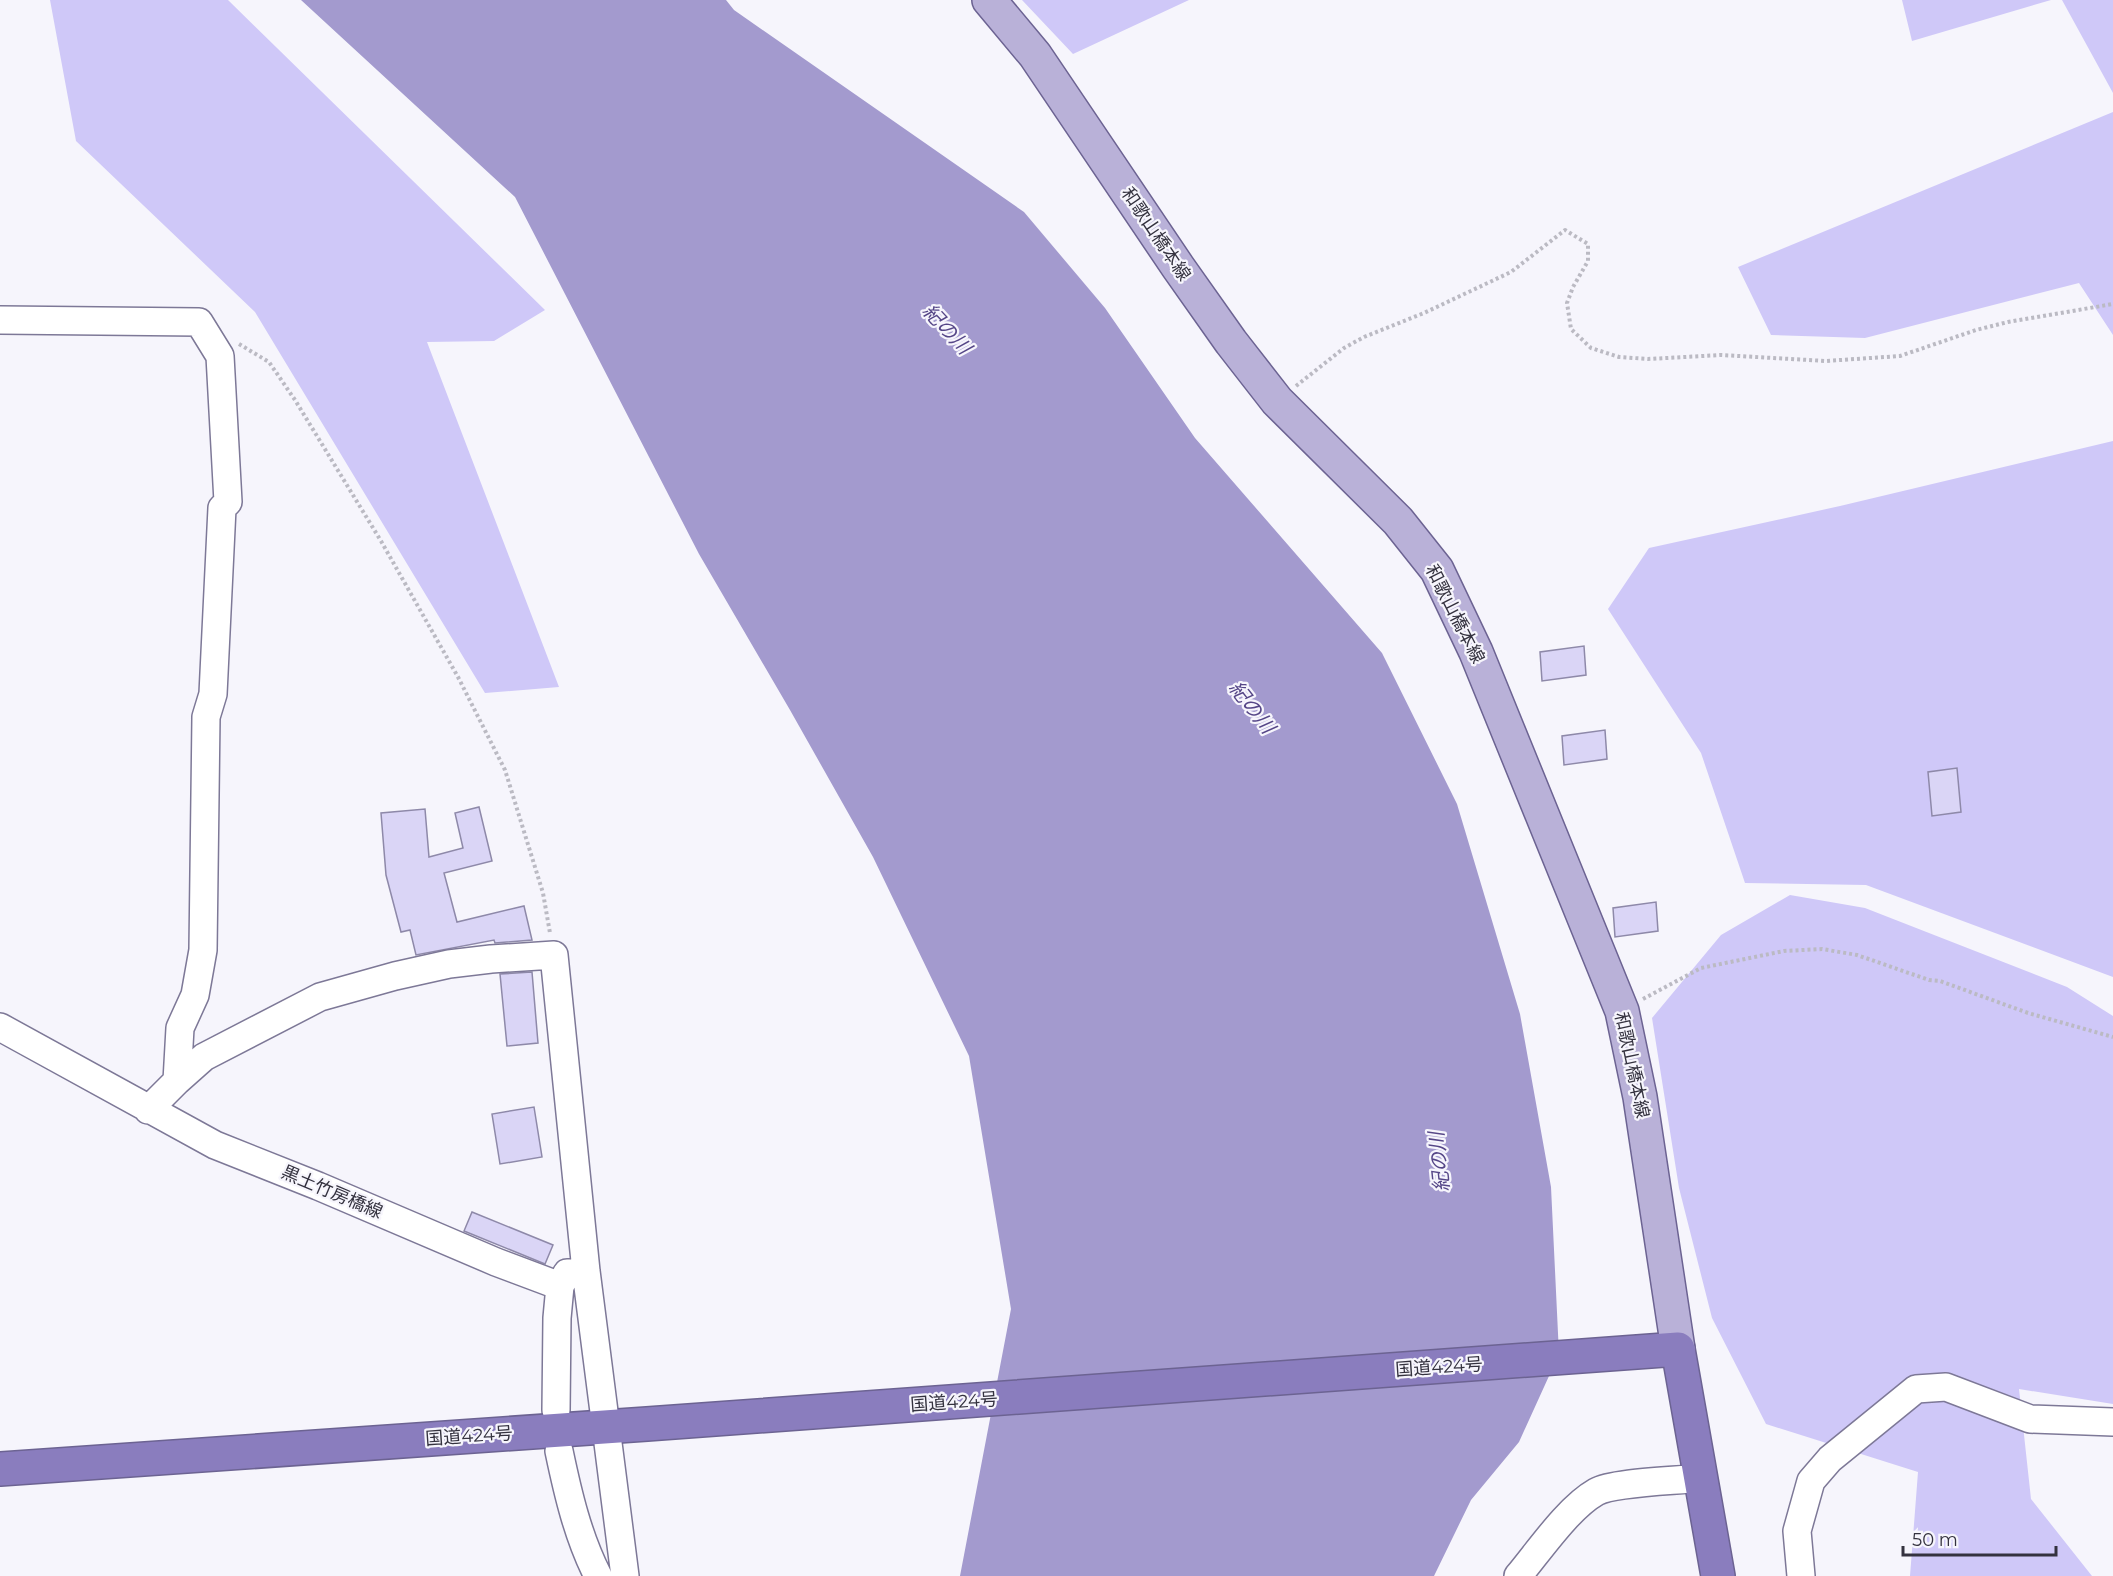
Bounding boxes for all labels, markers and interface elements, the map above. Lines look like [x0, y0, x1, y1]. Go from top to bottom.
street label: 和歌山橋本線 [1117, 183, 1195, 285]
water label: 紀の川 [918, 299, 978, 361]
street label: 和歌山橋本線 [1421, 561, 1489, 667]
water label: 紀の川 [1224, 676, 1281, 740]
street label: 和歌山橋本線 [1610, 1010, 1654, 1120]
water label: 紀の川 [1424, 1129, 1454, 1193]
street label: 黒土竹房橋線 [278, 1161, 386, 1223]
street label: 国道424号 [1395, 1353, 1483, 1381]
street label: 国道424号 [910, 1388, 998, 1416]
street label: 国道424号 [425, 1422, 513, 1450]
scale bar [1903, 1519, 2056, 1557]
text: 50 m [1912, 1529, 1958, 1551]

